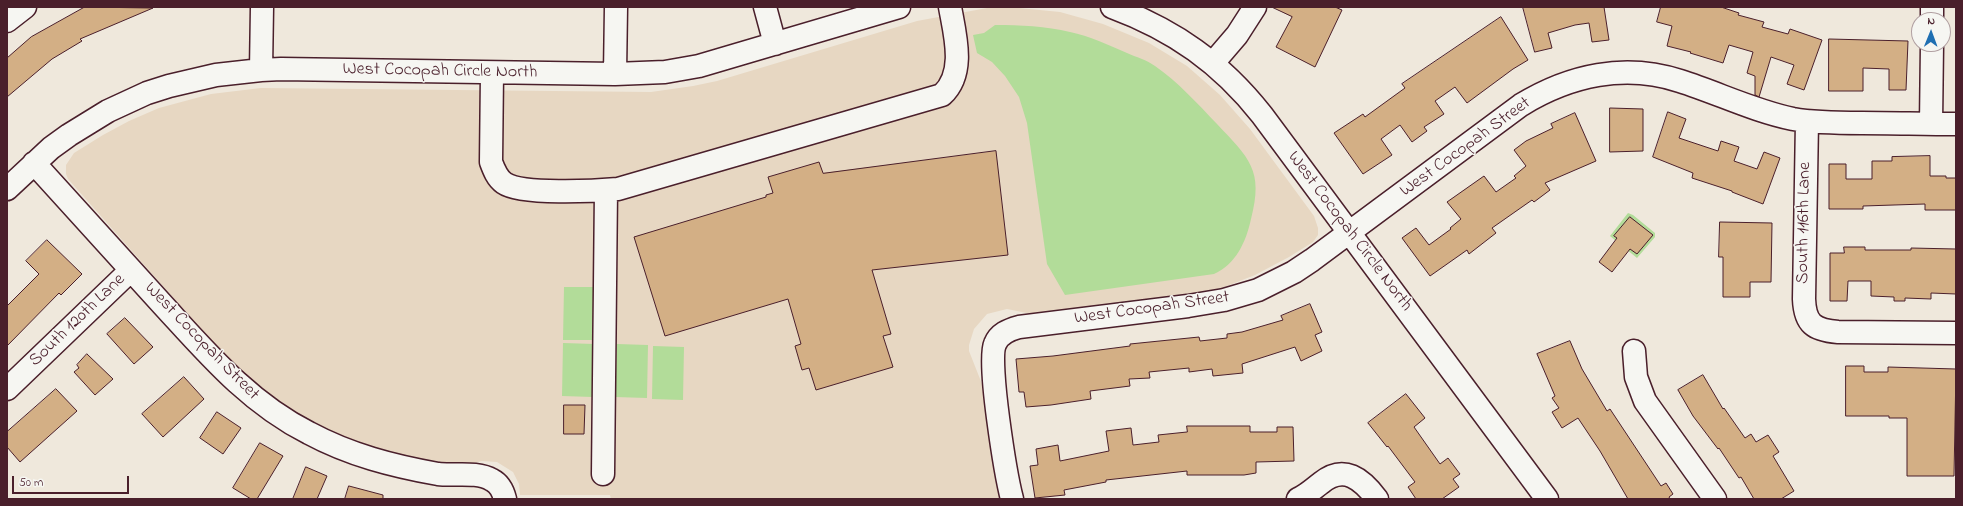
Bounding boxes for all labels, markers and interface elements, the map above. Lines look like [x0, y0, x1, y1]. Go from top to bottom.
north arrow [1911, 12, 1951, 52]
text: N [1927, 13, 1935, 29]
street label: West Cocopah Circle North [342, 60, 538, 84]
street label: West Cocopah Street [1396, 93, 1536, 203]
street label: West Cocopah Circle North [1282, 148, 1416, 316]
street label: South 116th Lane [1793, 162, 1817, 284]
street label: South 120th Lane [25, 270, 131, 372]
street label: West Cocopah Street [139, 278, 263, 406]
street label: West Cocopah Street [1073, 287, 1231, 331]
scale bar [14, 468, 131, 494]
text: 50 m [19, 474, 43, 492]

